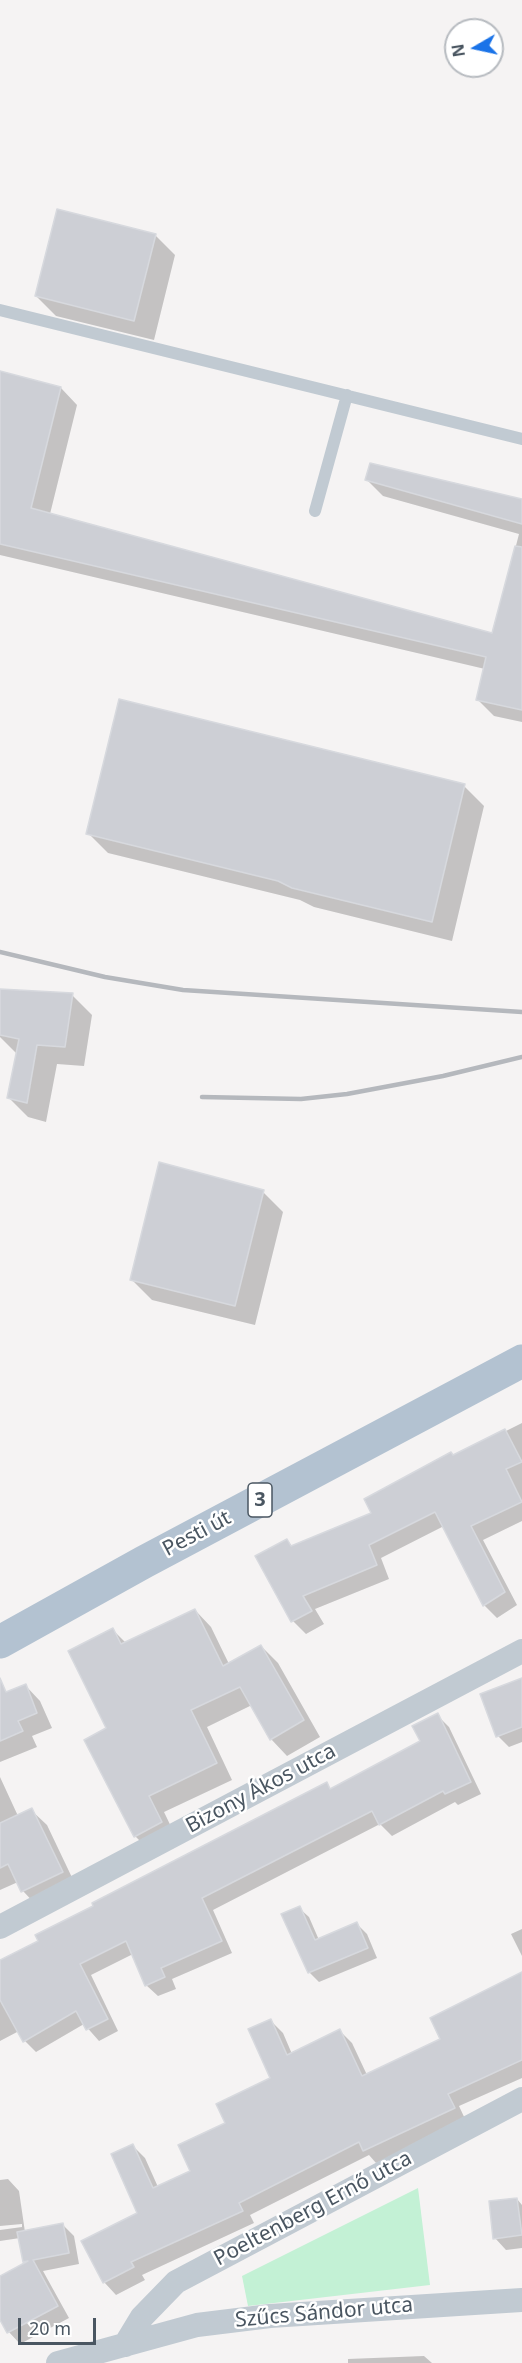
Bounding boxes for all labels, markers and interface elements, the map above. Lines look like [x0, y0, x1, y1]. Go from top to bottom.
north arrow [444, 18, 504, 78]
text: N [446, 42, 470, 59]
road number: 3 [248, 1483, 272, 1517]
street label: Pesti út [159, 1506, 235, 1562]
street label: Bizony Ákos utca [182, 1739, 340, 1839]
street label: Poeltenberg Ernő utca [210, 2146, 416, 2272]
street label: Szűcs Sándor utca [234, 2293, 414, 2333]
scale bar [21, 2306, 99, 2344]
text: 20 m [29, 2316, 71, 2340]

